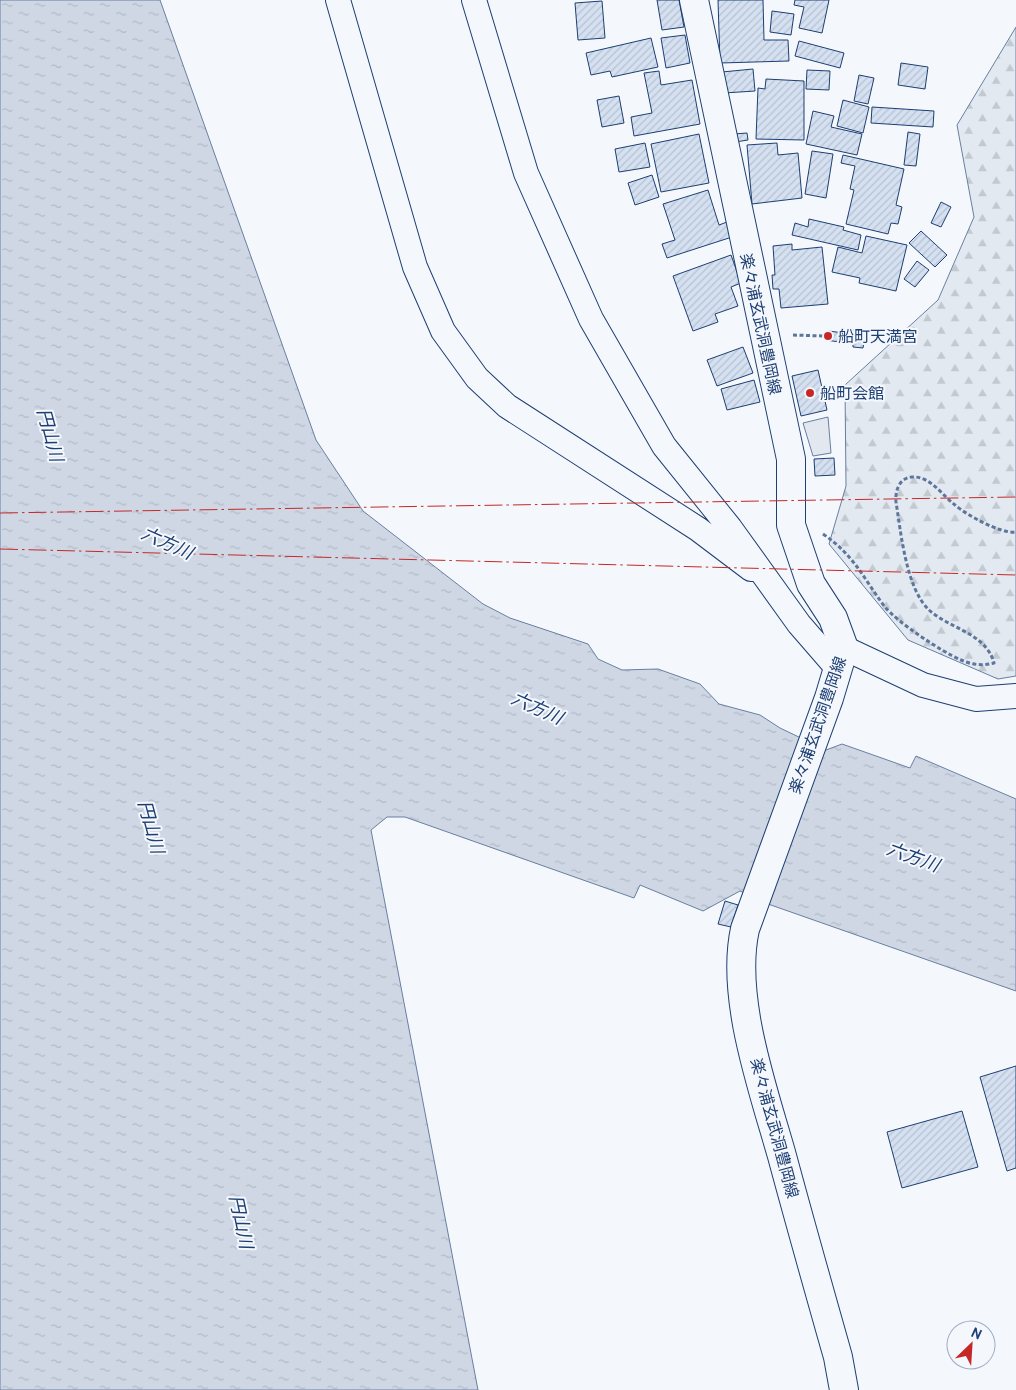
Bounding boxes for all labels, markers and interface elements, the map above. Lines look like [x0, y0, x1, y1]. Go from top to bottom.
street label: 楽々浦玄武洞豊岡線 [736, 252, 785, 397]
place label: 船町天満宮 [838, 327, 918, 346]
marker: 船町天満宮 [822, 330, 834, 342]
place label: 船町会館 [820, 384, 884, 403]
marker: 船町会館 [804, 387, 816, 399]
water label: 円山川 [32, 406, 68, 466]
water label: 六方川 [138, 522, 198, 565]
street label: 楽々浦玄武洞豊岡線 [785, 654, 850, 796]
water label: 六方川 [508, 687, 568, 730]
water label: 円山川 [133, 798, 169, 858]
water label: 六方川 [884, 837, 944, 877]
street label: 楽々浦玄武洞豊岡線 [747, 1056, 802, 1200]
water label: 円山川 [225, 1193, 258, 1253]
north arrow [946, 1320, 996, 1370]
text: N [968, 1323, 985, 1343]

